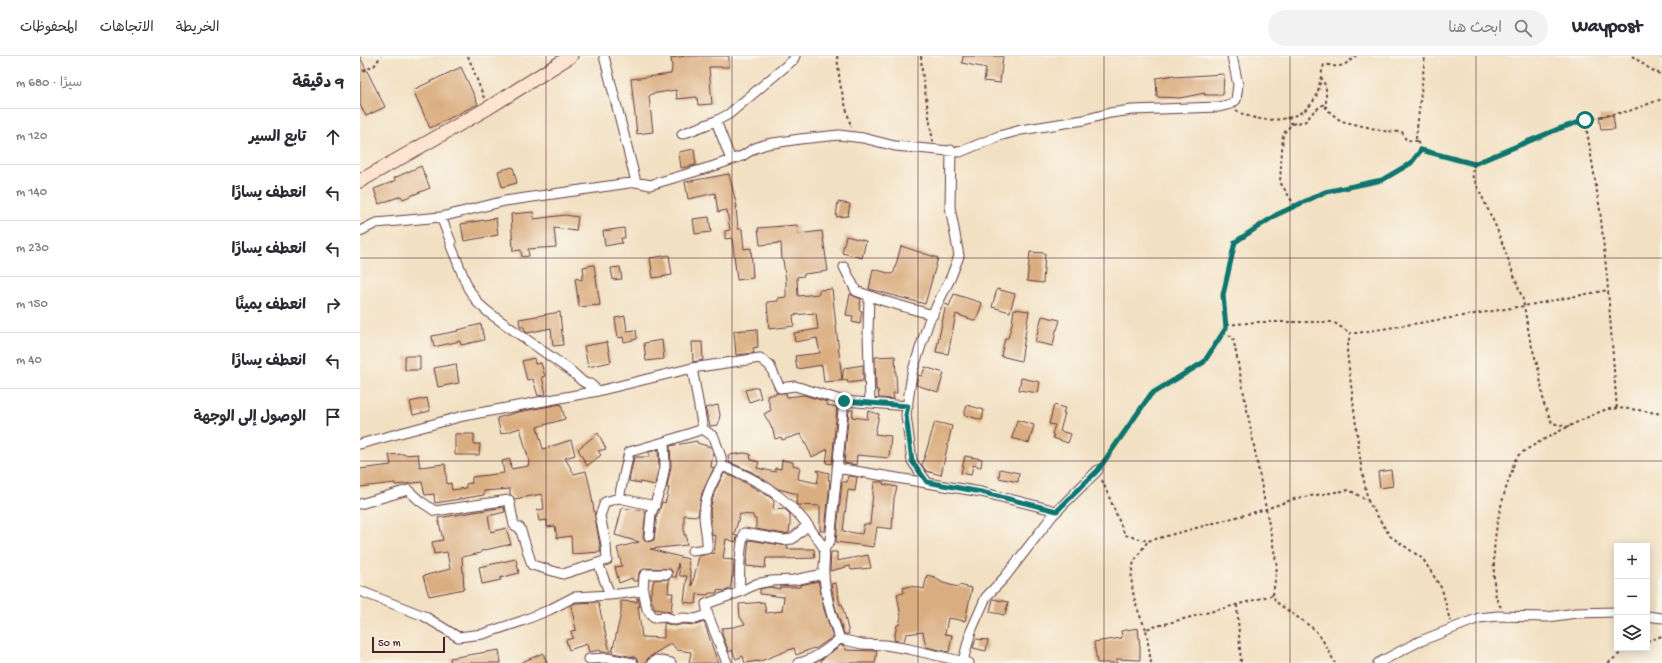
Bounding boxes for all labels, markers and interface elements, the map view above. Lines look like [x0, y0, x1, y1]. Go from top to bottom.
search box [1268, 10, 1548, 46]
text: Waypost [1572, 16, 1642, 39]
icon: search [1512, 17, 1534, 39]
text: المحفوظات [20, 20, 78, 37]
text: الاتجاهات [100, 20, 154, 37]
text: الخريطة [176, 20, 219, 37]
text: ابحث هنا [1448, 20, 1502, 38]
text: 9 دقيقة [292, 74, 344, 94]
text: سيرًا · 680 m [16, 76, 82, 91]
route start [1576, 111, 1594, 129]
icon: ahead [322, 126, 344, 148]
text: 120 m [16, 129, 47, 144]
text: تابع السير [249, 129, 306, 147]
icon: left [322, 182, 344, 204]
text: 140 m [16, 185, 47, 200]
text: انعطف يسارًا [232, 185, 306, 203]
icon: left [322, 238, 344, 260]
text: 230 m [16, 241, 49, 256]
text: انعطف يسارًا [232, 241, 306, 259]
icon: right [322, 294, 344, 316]
text: 150 m [16, 297, 48, 312]
text: انعطف يمينًا [235, 297, 306, 315]
icon: left [322, 350, 344, 372]
text: 40 m [16, 353, 42, 368]
text: انعطف يسارًا [232, 353, 306, 371]
route end [835, 392, 853, 410]
icon: arrive [322, 406, 344, 428]
text: الوصول إلى الوجهة [193, 409, 306, 427]
map controls [1614, 543, 1650, 651]
button: + [1614, 543, 1650, 579]
button: − [1614, 579, 1650, 615]
button: layers [1614, 615, 1650, 651]
scale bar [372, 635, 445, 654]
text: 50 m [378, 638, 400, 650]

